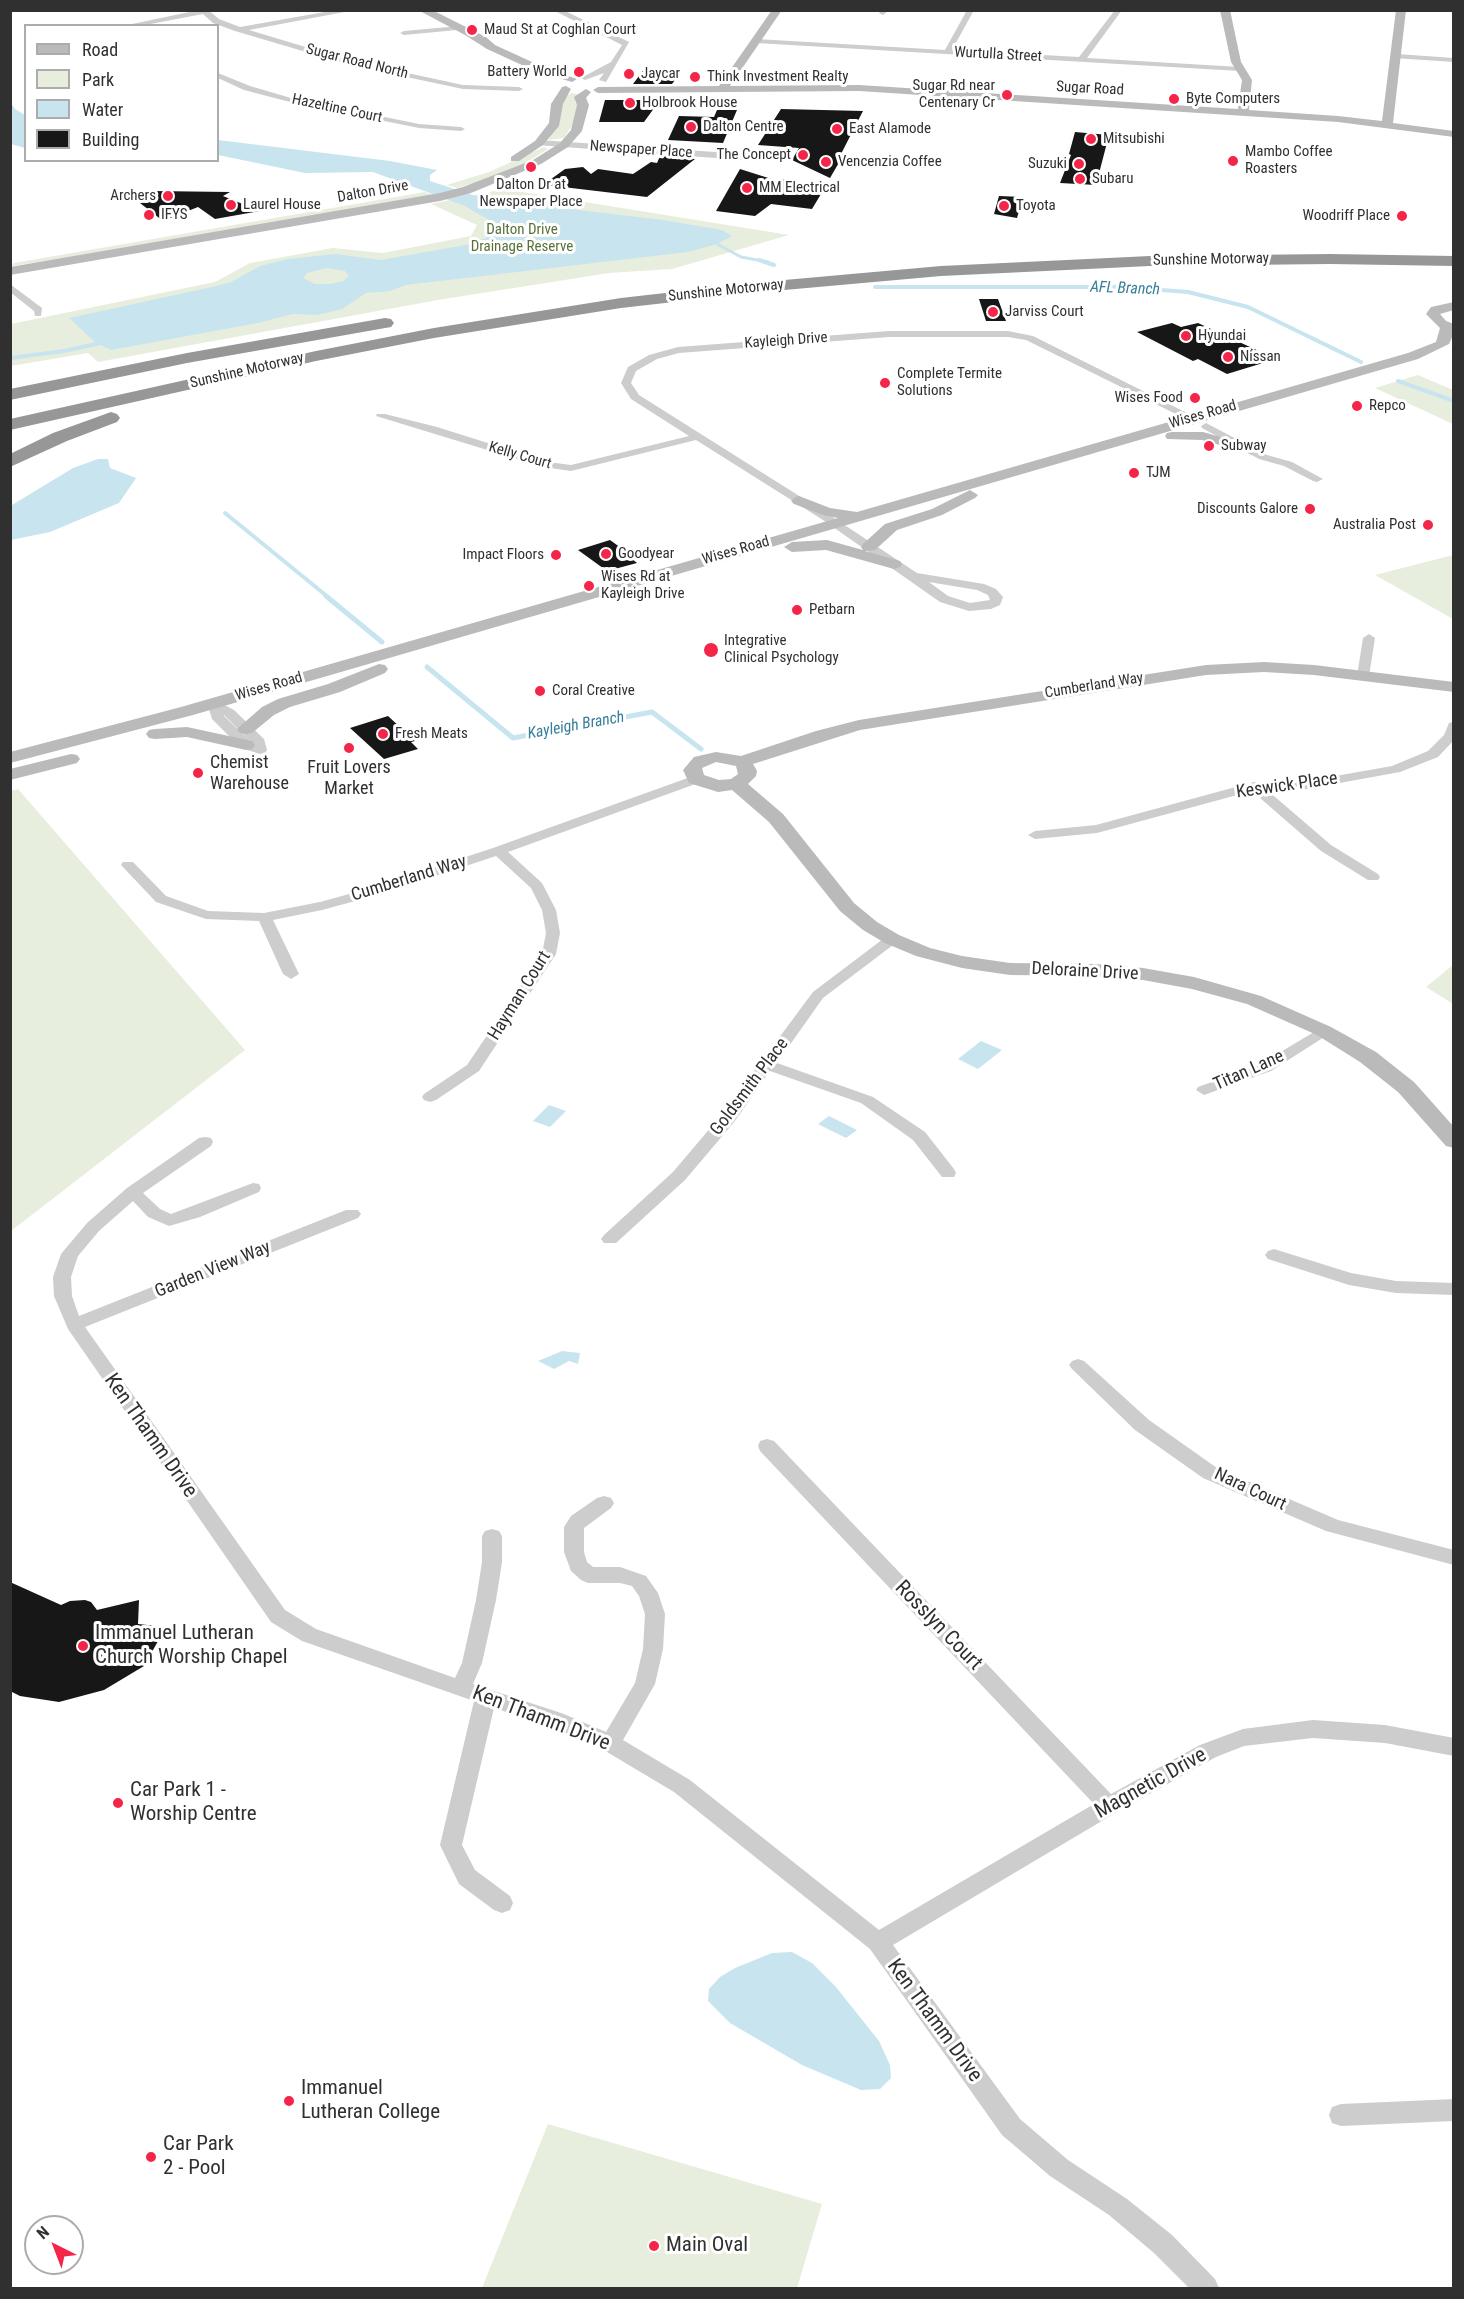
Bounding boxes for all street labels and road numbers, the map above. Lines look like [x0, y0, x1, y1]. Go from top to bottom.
street label: Sugar Road North [304, 41, 410, 83]
street label: Wurtulla Street [954, 44, 1042, 66]
street label: Sugar Road [1056, 78, 1124, 100]
street label: Hazeltine Court [290, 91, 384, 127]
street label: Newspaper Place [589, 137, 693, 163]
street label: Dalton Drive [336, 177, 410, 207]
street label: Sunshine Motorway [1153, 250, 1269, 270]
street label: Sunshine Motorway [667, 276, 785, 306]
street label: Kayleigh Drive [744, 329, 828, 353]
street label: Sunshine Motorway [188, 349, 306, 393]
street label: Wises Road [1167, 397, 1239, 433]
street label: Kelly Court [487, 438, 553, 474]
street label: Wises Road [700, 533, 772, 569]
street label: Wises Road [233, 669, 305, 705]
street label: Cumberland Way [1044, 669, 1144, 703]
street label: Keswick Place [1235, 768, 1339, 804]
street label: Cumberland Way [349, 851, 469, 907]
street label: Hayman Court [484, 947, 556, 1045]
street label: Deloraine Drive [1031, 958, 1139, 986]
street label: Goldsmith Place [706, 1034, 794, 1140]
street label: Titan Lane [1211, 1046, 1287, 1096]
street label: Garden View Way [152, 1237, 274, 1303]
street label: Ken Thamm Drive [98, 1369, 202, 1503]
street label: Nara Court [1211, 1464, 1289, 1516]
street label: Rosslyn Court [889, 1576, 987, 1676]
street label: Ken Thamm Drive [469, 1681, 613, 1757]
street label: Magnetic Drive [1091, 1743, 1211, 1825]
street label: Ken Thamm Drive [881, 1955, 987, 2087]

